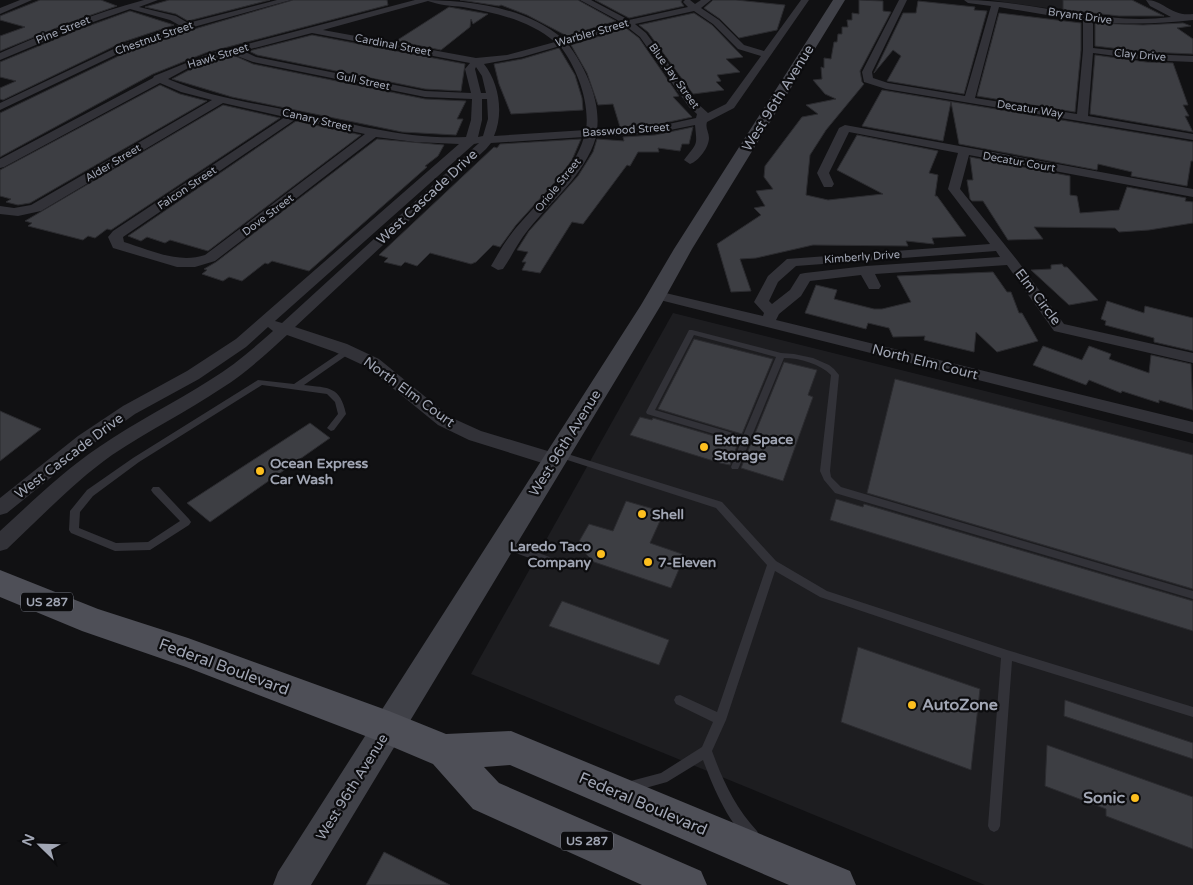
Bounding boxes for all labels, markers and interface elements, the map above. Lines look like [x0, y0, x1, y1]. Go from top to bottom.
street label: Bryant Drive [1047, 5, 1113, 27]
street label: Pine Street [34, 13, 92, 47]
street label: Warbler Street [554, 16, 630, 50]
street label: Chestnut Street [113, 19, 195, 57]
street label: Cardinal Street [354, 31, 432, 59]
street label: Hawk Street [186, 41, 250, 71]
street label: Blue Jay Street [646, 41, 702, 111]
street label: West 96th Avenue [738, 42, 818, 154]
street label: Clay Drive [1113, 46, 1167, 64]
street label: Gull Street [335, 69, 391, 93]
street label: Decatur Way [996, 97, 1064, 121]
street label: Canary Street [281, 106, 353, 134]
street label: Basswood Street [582, 120, 670, 140]
street label: Alder Street [83, 141, 143, 185]
street label: West Cascade Drive [373, 146, 481, 248]
street label: Decatur Court [982, 149, 1056, 175]
street label: Oriole Street [532, 155, 584, 215]
street label: Falcon Street [155, 164, 219, 212]
street label: Dove Street [240, 191, 296, 239]
street label: Kimberly Drive [824, 248, 900, 266]
street label: Elm Circle [1011, 265, 1065, 329]
street label: North Elm Court [870, 341, 980, 384]
street label: North Elm Court [360, 353, 458, 431]
street label: West 96th Avenue [525, 387, 605, 499]
street label: West Cascade Drive [11, 410, 127, 502]
place label: Extra Space Storage [714, 431, 793, 464]
marker: Extra Space Storage [698, 441, 710, 453]
place label: Ocean Express Car Wash [270, 455, 369, 488]
marker: Ocean Express Car Wash [254, 465, 266, 477]
place label: Shell [652, 506, 684, 523]
marker: Shell [636, 508, 648, 520]
place label: Laredo Taco Company [510, 538, 591, 571]
marker: Laredo Taco Company [595, 548, 607, 560]
place label: 7-Eleven [658, 554, 716, 571]
marker: 7-Eleven [642, 556, 654, 568]
road number: US 287 [21, 592, 73, 612]
street label: Federal Boulevard [156, 634, 292, 700]
place label: AutoZone [922, 695, 998, 715]
marker: AutoZone [906, 699, 918, 711]
street label: West 96th Avenue [312, 731, 392, 843]
street label: Federal Boulevard [576, 768, 710, 840]
place label: Sonic [1083, 788, 1125, 808]
marker: Sonic [1129, 792, 1141, 804]
north arrow [15, 820, 65, 870]
road number: US 287 [561, 831, 613, 850]
text: N [18, 832, 39, 849]

